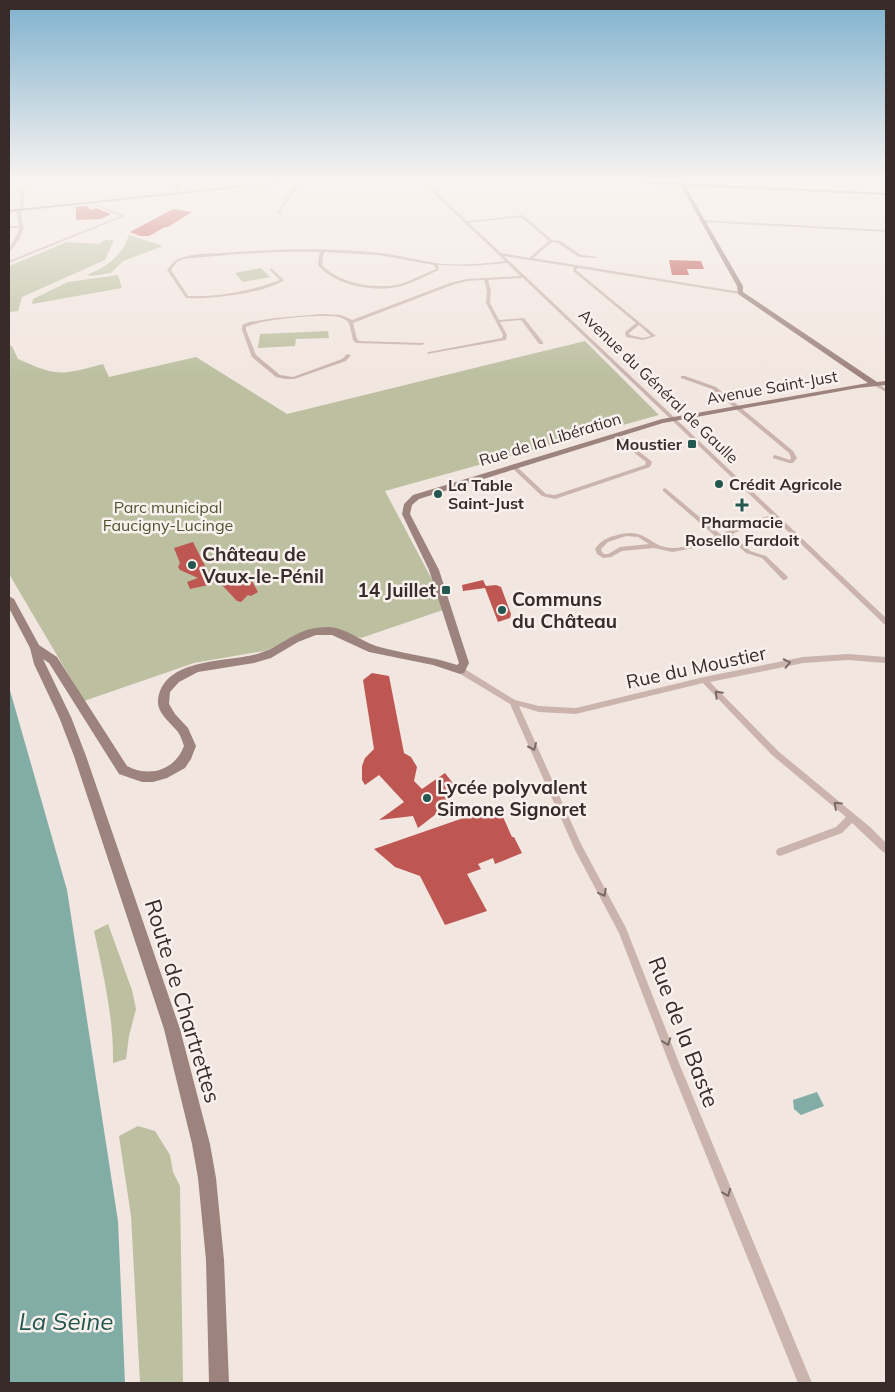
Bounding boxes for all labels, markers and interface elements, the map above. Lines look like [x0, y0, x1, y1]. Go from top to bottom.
street label: Avenue du Général de Gaulle [575, 304, 743, 468]
street label: Avenue Saint-Just [705, 366, 839, 408]
street label: Rue de la Libération [477, 408, 623, 470]
place label: Moustier [616, 434, 683, 454]
marker: Moustier [686, 438, 698, 450]
place label: Crédit Agricole [729, 474, 842, 494]
place label: La Table Saint-Just [448, 475, 524, 513]
marker: Crédit Agricole [713, 478, 725, 490]
marker: La Table Saint-Just [432, 488, 444, 500]
park label: Parc municipal Faucigny-Lucinge [103, 497, 233, 535]
marker: Pharmacie Rosello Fardoit [736, 499, 748, 511]
place label: Pharmacie Rosello Fardoit [685, 512, 799, 550]
place label: Château de Vaux-le-Pénil [201, 542, 324, 588]
marker: Château de Vaux-le-Pénil [186, 559, 198, 571]
place label: 14 Juillet [357, 578, 436, 602]
marker: 14 Juillet [440, 584, 452, 596]
place label: Communs du Château [512, 587, 617, 633]
marker: Communs du Château [496, 604, 508, 616]
street label: Rue du Moustier [624, 640, 768, 694]
one-way arrow [782, 659, 791, 669]
one-way arrow [715, 691, 724, 700]
one-way arrow [526, 742, 537, 751]
place label: Lycée polyvalent Simone Signoret [437, 775, 587, 821]
marker: Lycée polyvalent Simone Signoret [421, 792, 433, 804]
one-way arrow [834, 802, 843, 811]
one-way arrow [597, 888, 607, 897]
street label: Route de Chartrettes [139, 896, 227, 1106]
street label: Rue de la Baste [642, 953, 726, 1111]
one-way arrow [661, 1037, 671, 1046]
one-way arrow [721, 1188, 731, 1197]
water label: La Seine [19, 1306, 113, 1336]

